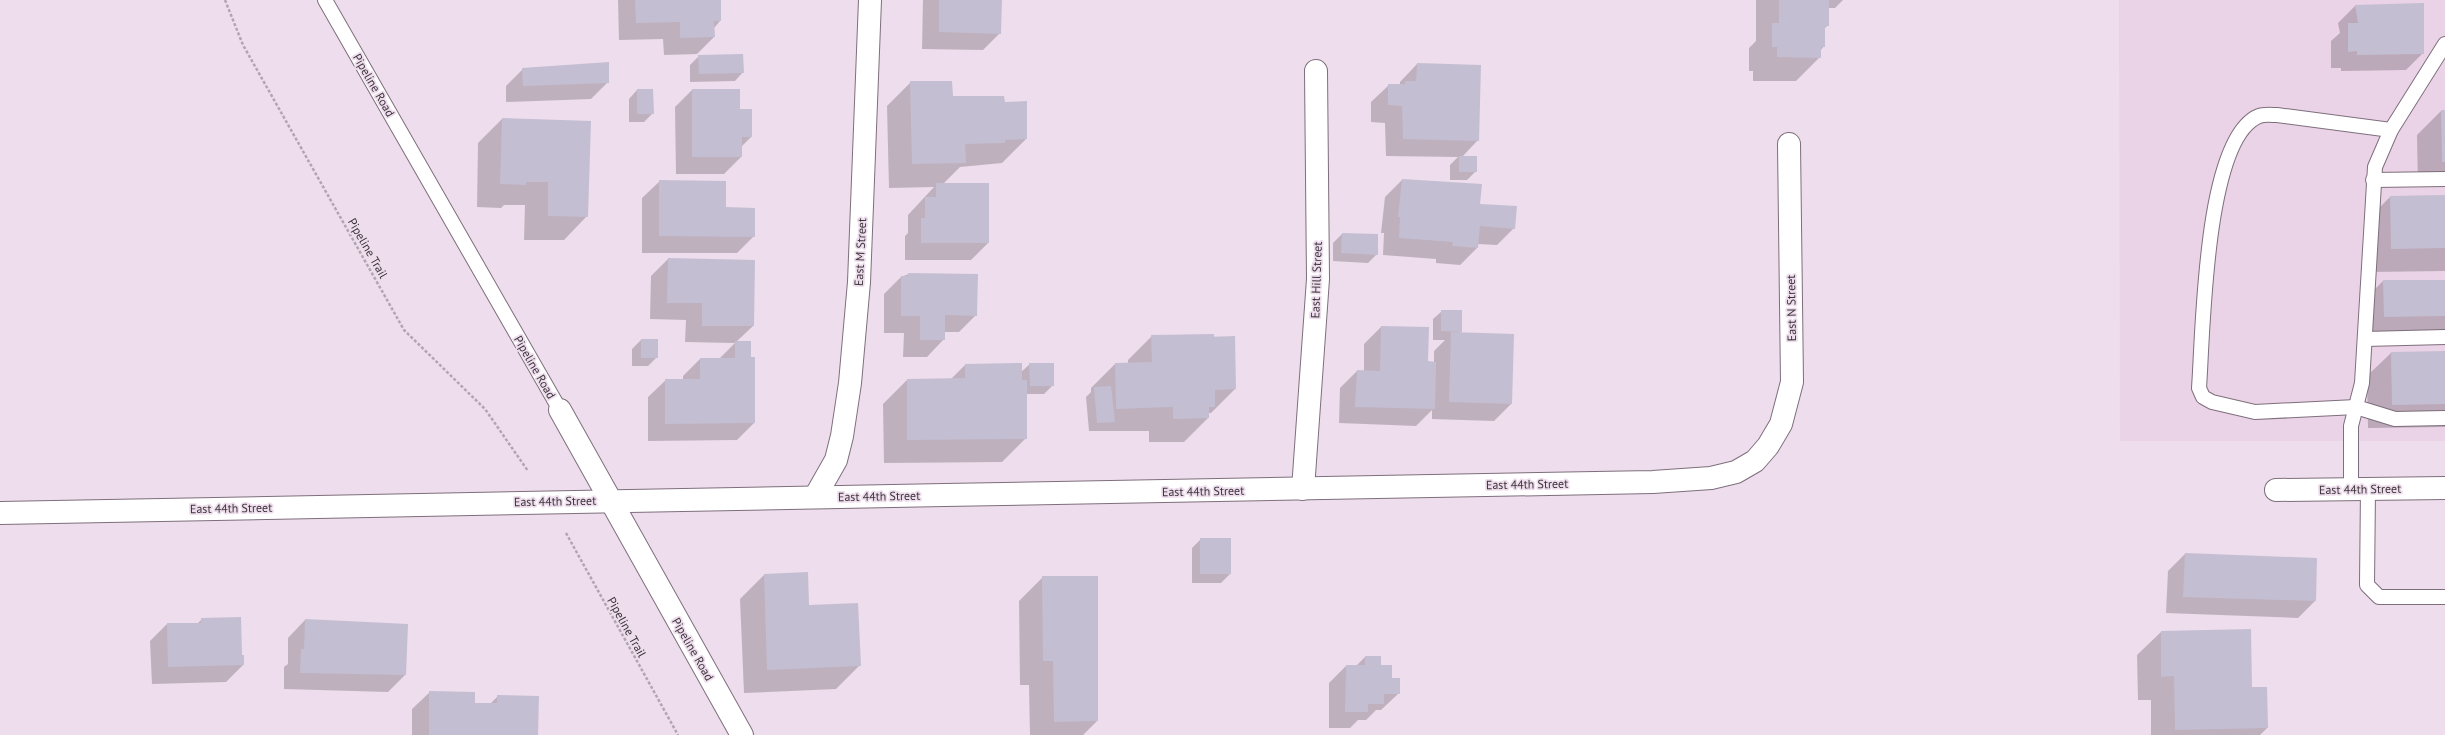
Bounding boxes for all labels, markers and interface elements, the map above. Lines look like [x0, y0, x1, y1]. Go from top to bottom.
street label: Pipeline Road [350, 51, 398, 119]
street label: Pipeline Trail [345, 215, 391, 281]
street label: East M Street [851, 218, 869, 286]
street label: East Hill Street [1307, 241, 1325, 319]
street label: East N Street [1783, 275, 1799, 341]
street label: Pipeline Road [511, 333, 559, 401]
street label: East 44th Street [1486, 476, 1568, 492]
street label: East 44th Street [2319, 481, 2401, 497]
street label: East 44th Street [1162, 483, 1244, 499]
street label: East 44th Street [838, 488, 920, 504]
street label: East 44th Street [514, 493, 596, 509]
street label: East 44th Street [190, 500, 272, 516]
street label: Pipeline Trail [604, 594, 650, 660]
street label: Pipeline Road [669, 615, 717, 683]

